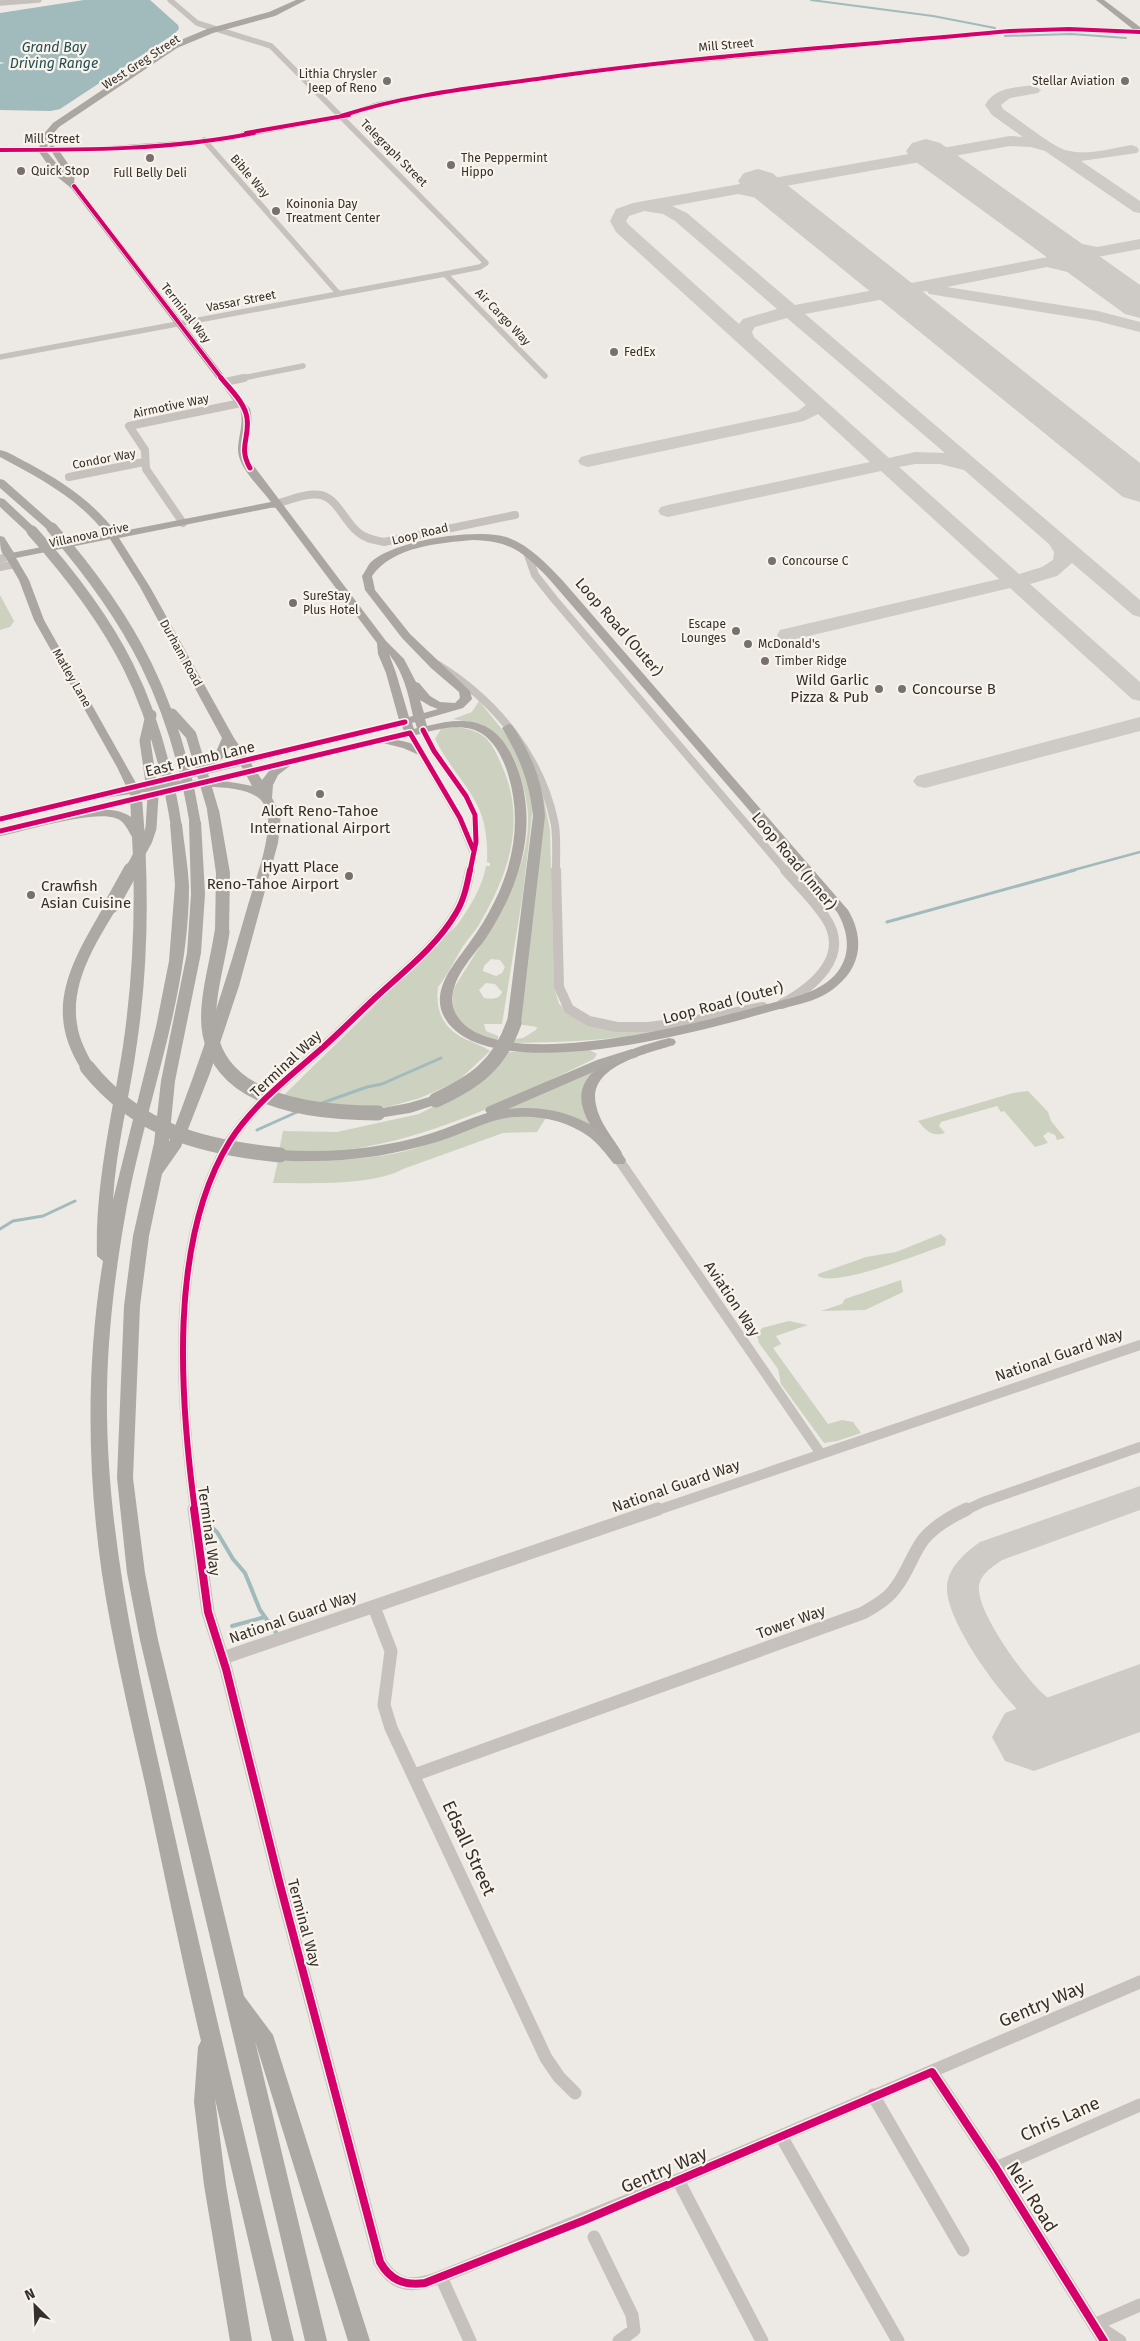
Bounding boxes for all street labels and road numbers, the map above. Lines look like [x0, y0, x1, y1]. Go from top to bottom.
street label: West Greg Street [100, 31, 183, 92]
street label: Mill Street [698, 36, 755, 54]
street label: Telegraph Street [358, 117, 431, 190]
street label: Mill Street [24, 132, 80, 146]
street label: Bible Way [227, 151, 273, 201]
street label: Terminal Way [158, 280, 214, 346]
street label: Air Cargo Way [472, 286, 534, 348]
street label: Vassar Street [205, 287, 278, 315]
street label: Airmotive Way [132, 391, 210, 421]
street label: Condor Way [71, 446, 137, 472]
street label: Villanova Drive [48, 520, 130, 550]
street label: Loop Road [390, 520, 450, 548]
street label: Loop Road (Outer) [572, 574, 667, 680]
street label: Durham Road [157, 617, 205, 689]
street label: Matley Lane [50, 646, 94, 710]
street label: East Plumb Lane [143, 738, 257, 780]
street label: Loop Road (Inner) [748, 809, 840, 914]
street label: Loop Road (Outer) [661, 978, 785, 1028]
street label: Terminal Way [247, 1026, 326, 1101]
street label: Aviation Way [700, 1258, 764, 1341]
street label: National Guard Way [993, 1324, 1126, 1385]
street label: National Guard Way [610, 1455, 743, 1516]
street label: Terminal Way [194, 1485, 224, 1578]
street label: National Guard Way [227, 1586, 360, 1647]
street label: Tower Way [754, 1601, 828, 1643]
street label: Edsall Street [437, 1797, 501, 1899]
street label: Terminal Way [284, 1877, 325, 1970]
street label: Gentry Way [996, 1976, 1089, 2032]
street label: Chris Lane [1017, 2092, 1103, 2146]
street label: Gentry Way [618, 2142, 711, 2198]
street label: Neil Road [1002, 2158, 1062, 2236]

